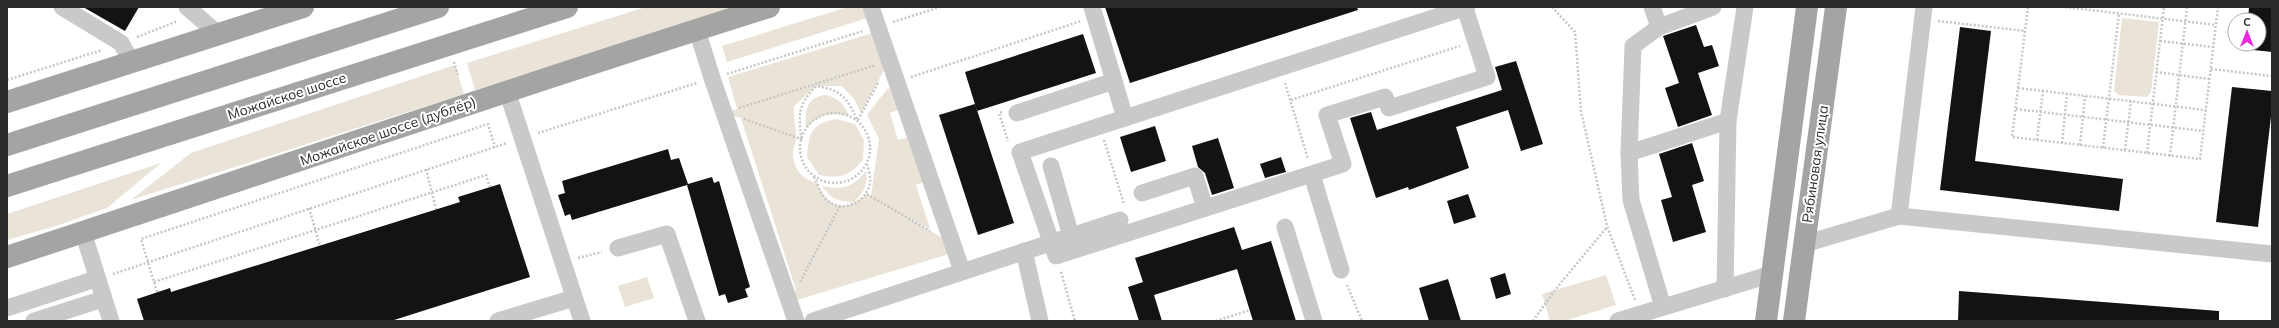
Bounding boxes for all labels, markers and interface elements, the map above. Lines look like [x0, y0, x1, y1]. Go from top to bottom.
north arrow [2227, 12, 2267, 52]
text: С [2243, 15, 2251, 29]
street label: Можайское шоссе [225, 68, 349, 124]
street label: Можайское шоссе (дублёр) [298, 92, 478, 170]
street label: Рябиновая улица [1798, 104, 1832, 224]

